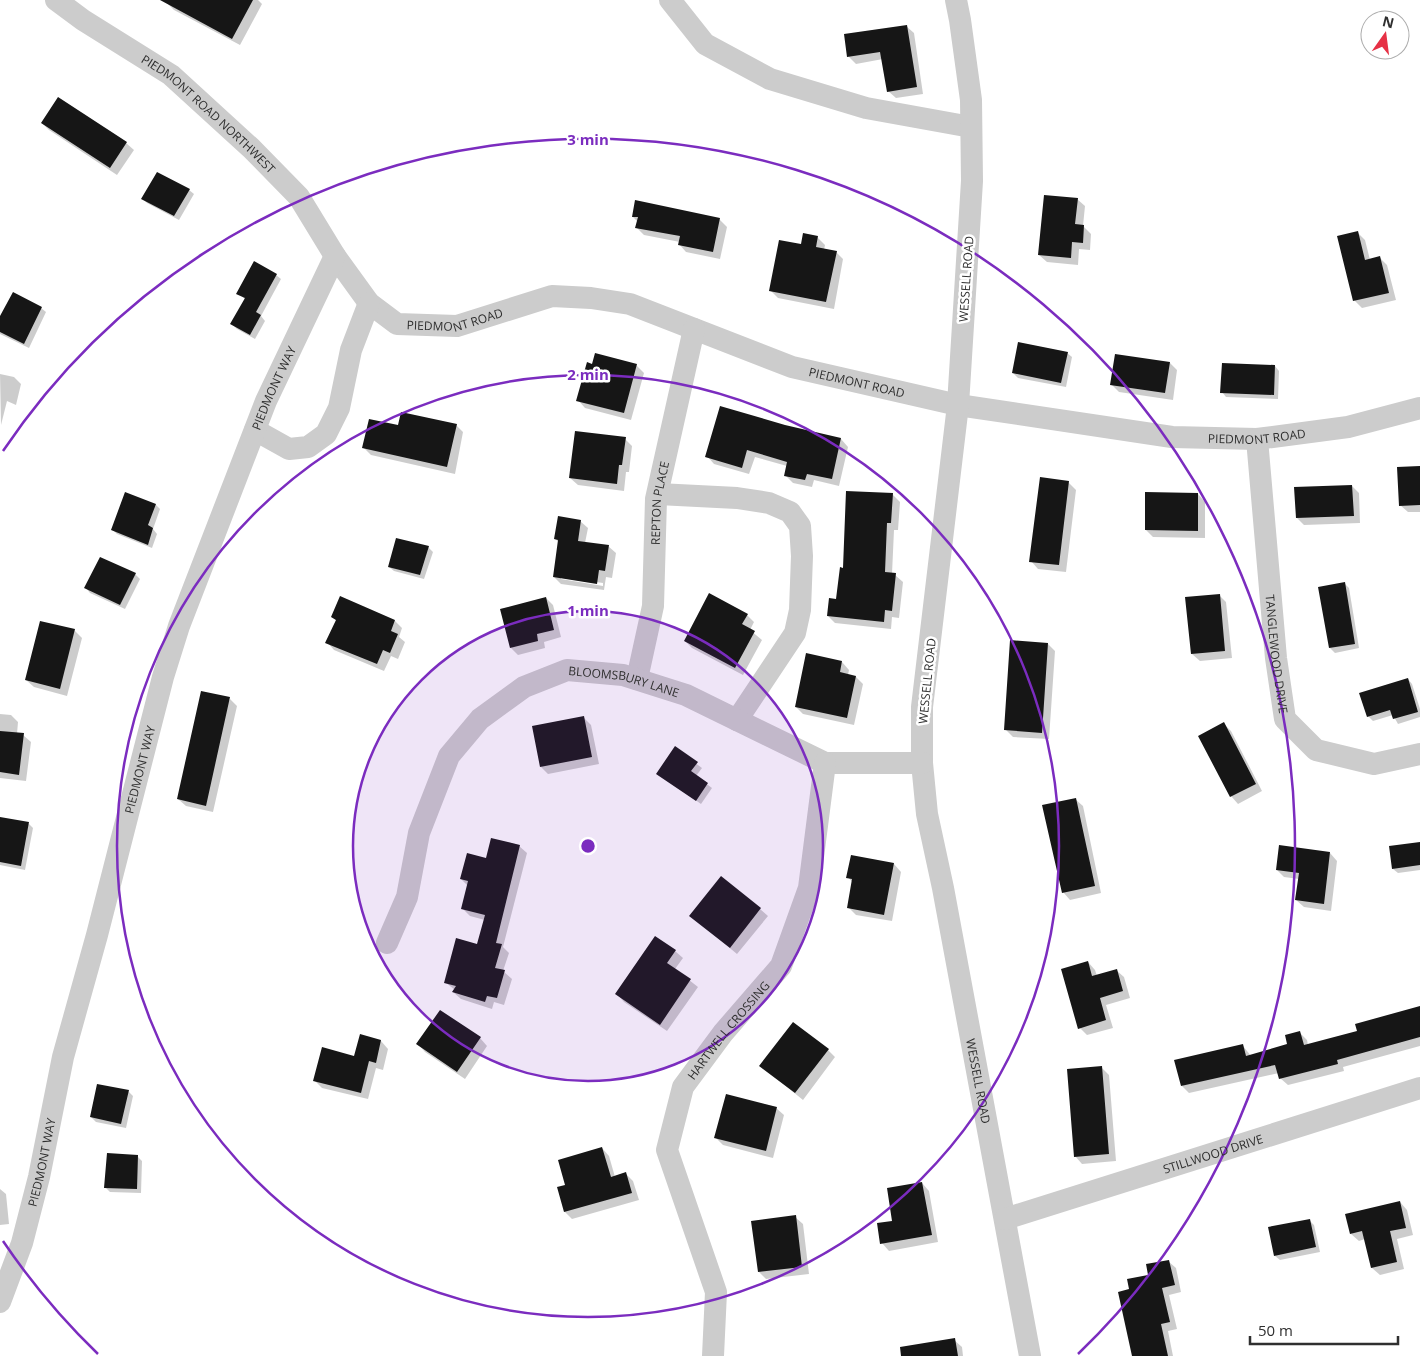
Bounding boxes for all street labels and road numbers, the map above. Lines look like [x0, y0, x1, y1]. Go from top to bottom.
street label: PIEDMONT ROAD NORTHWEST [138, 50, 280, 177]
street label: WESSELL ROAD [955, 235, 977, 323]
street label: PIEDMONT ROAD [406, 304, 505, 335]
street label: PIEDMONT WAY [247, 343, 300, 432]
street label: PIEDMONT ROAD [807, 363, 907, 401]
street label: PIEDMONT ROAD [1208, 424, 1307, 448]
street label: REPTON PLACE [646, 459, 673, 545]
street label: TANGLEWOOD DRIVE [1262, 594, 1293, 715]
street label: WESSELL ROAD [914, 637, 940, 725]
street label: BLOOMSBURY LANE [568, 662, 681, 701]
street label: PIEDMONT WAY [120, 723, 159, 815]
street label: HARTWELL CROSSING [683, 977, 773, 1083]
street label: WESSELL ROAD [963, 1037, 995, 1125]
street label: PIEDMONT WAY [23, 1116, 59, 1208]
street label: STILLWOOD DRIVE [1161, 1130, 1265, 1177]

